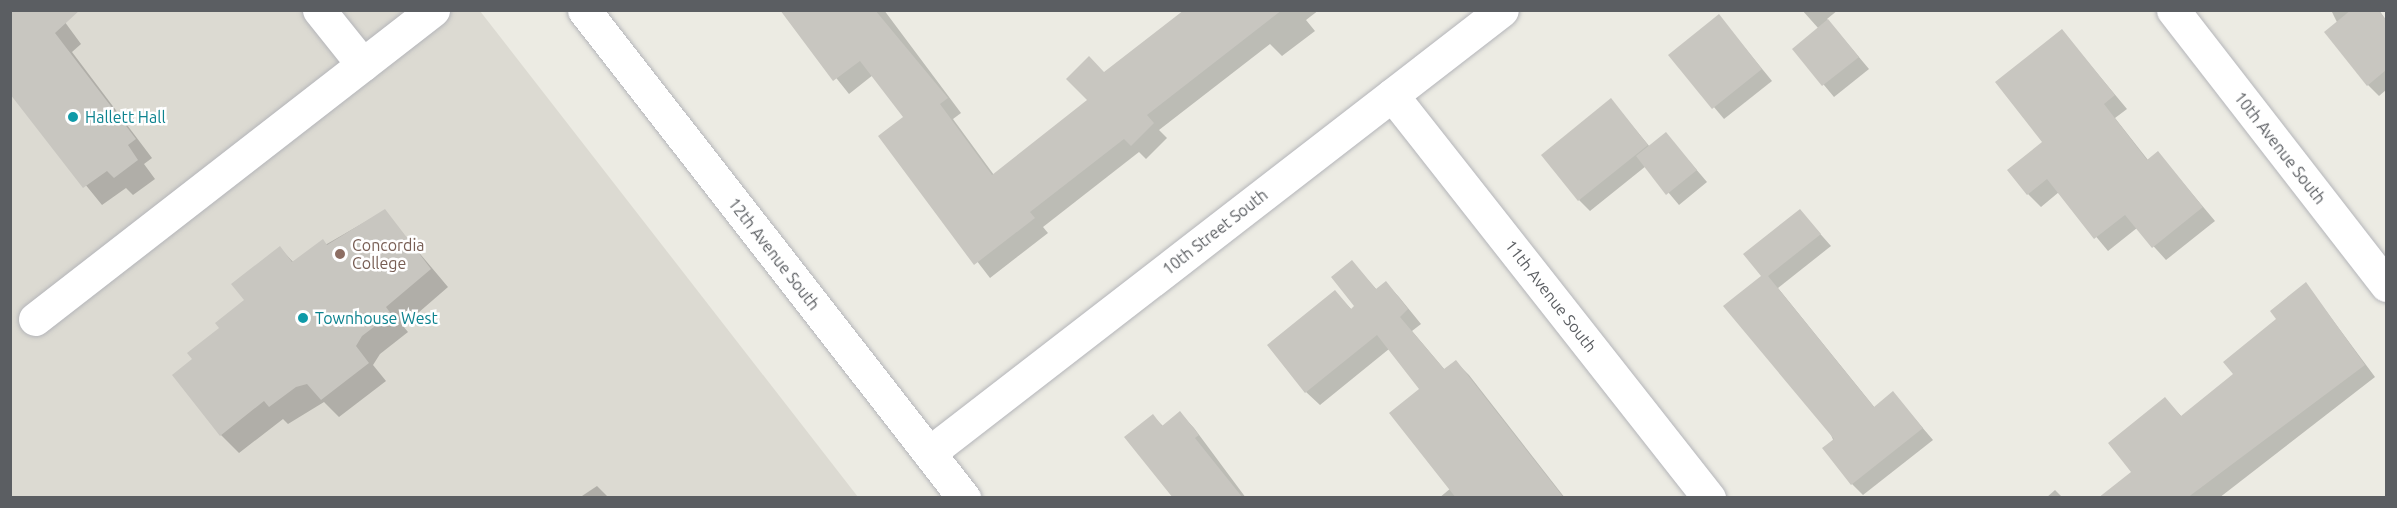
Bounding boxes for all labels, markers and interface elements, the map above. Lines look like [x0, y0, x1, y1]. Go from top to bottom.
street label: 10th Avenue South [2230, 88, 2330, 208]
place label: Hallett Hall [85, 107, 166, 127]
marker: Hallett Hall [66, 110, 80, 124]
street label: 10th Street South [1159, 185, 1271, 279]
street label: 12th Avenue South [724, 194, 824, 314]
place label: Concordia College [352, 235, 425, 273]
street label: 11th Avenue South [1501, 236, 1601, 356]
marker: Concordia College [333, 247, 347, 261]
place label: Townhouse West [315, 308, 438, 328]
marker: Townhouse West [296, 311, 310, 325]

